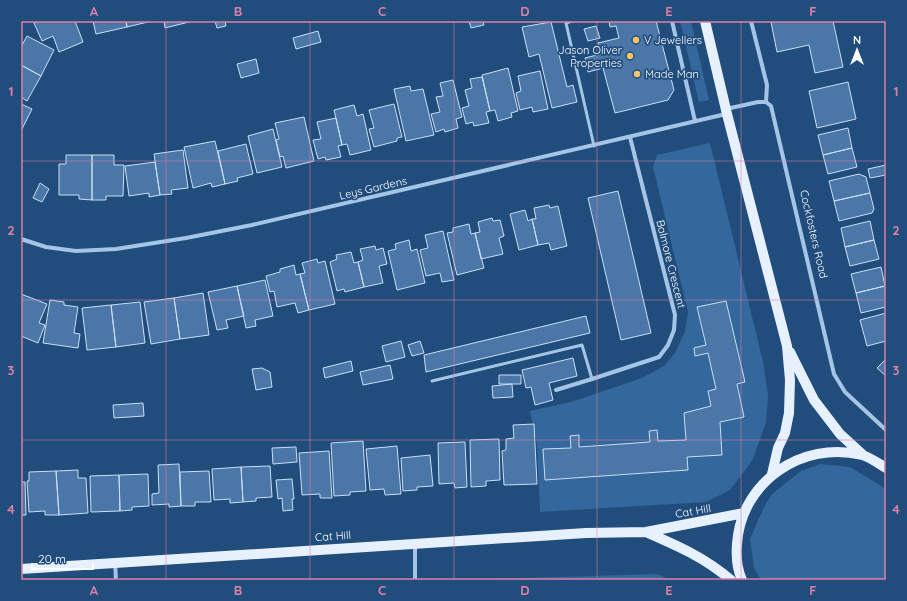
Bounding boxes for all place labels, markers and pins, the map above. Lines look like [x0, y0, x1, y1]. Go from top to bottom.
place label: V Jewellers [644, 33, 702, 47]
marker: V Jewellers [631, 35, 641, 45]
place label: Jason Oliver Properties [558, 43, 623, 70]
marker: Jason Oliver Properties [625, 51, 635, 61]
place label: Made Man [645, 67, 699, 81]
marker: Made Man [632, 69, 642, 79]

